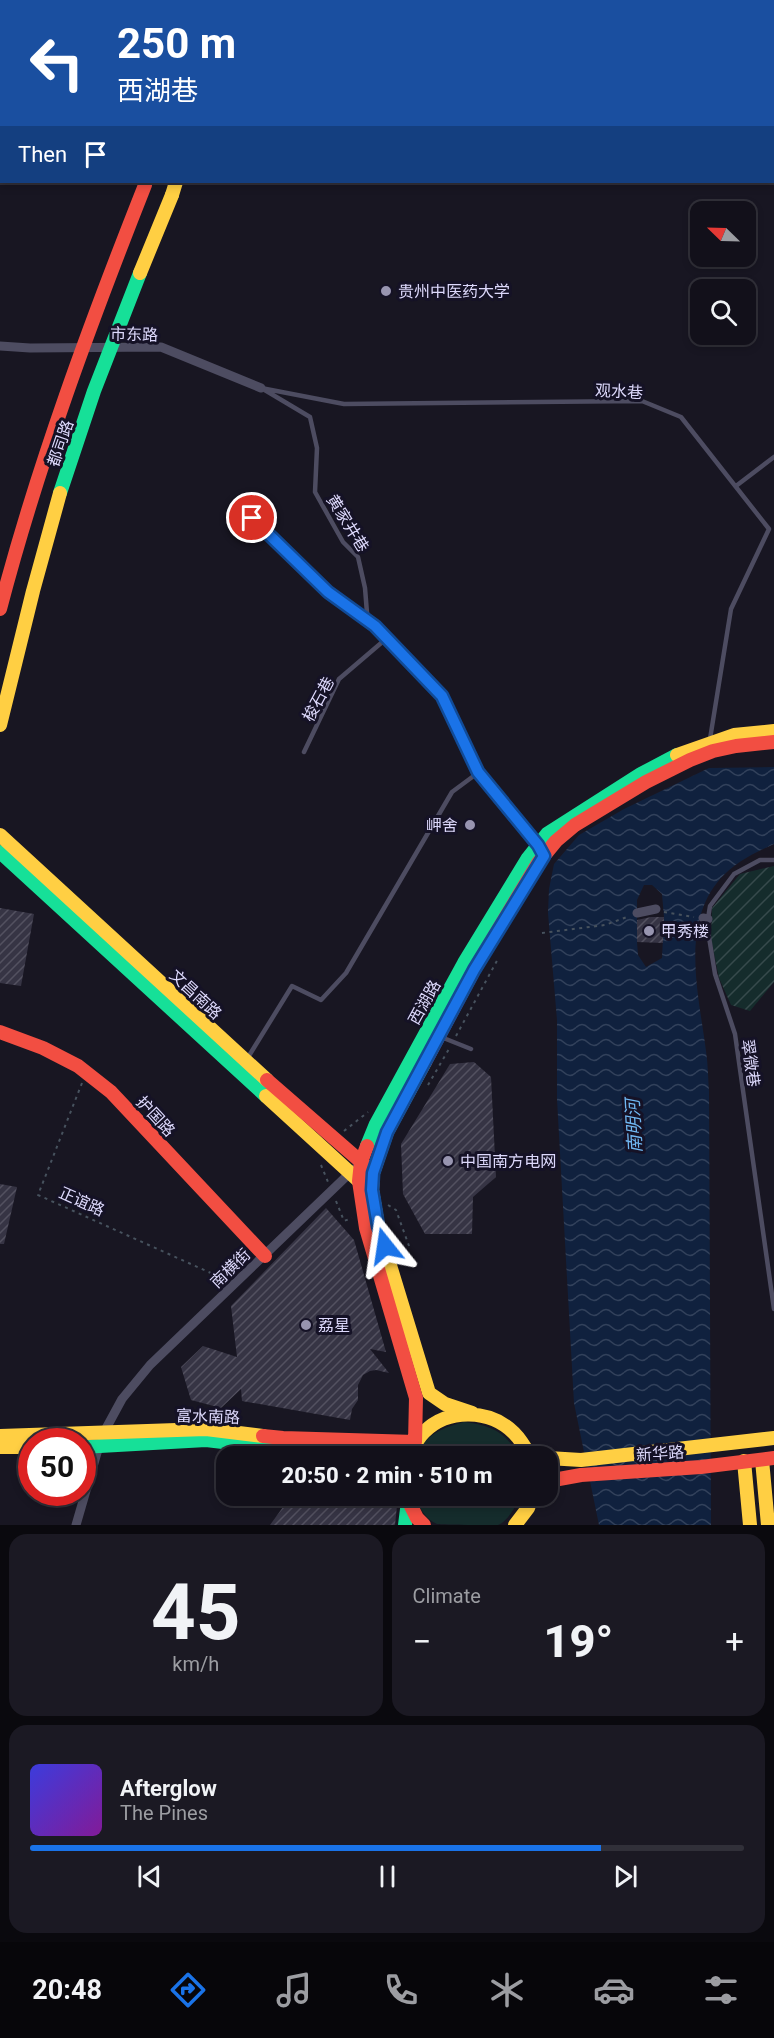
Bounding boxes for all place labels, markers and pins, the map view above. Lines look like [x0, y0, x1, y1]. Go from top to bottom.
place label: 贵州中医药大学 [398, 282, 510, 301]
marker: 贵州中医药大学 [379, 284, 393, 298]
pin [226, 492, 277, 543]
place label: 岬舍 [426, 816, 458, 835]
marker: 岬舍 [463, 818, 477, 832]
place label: 甲秀楼 [661, 922, 709, 941]
marker: 甲秀楼 [642, 924, 656, 938]
place label: 中国南方电网 [460, 1152, 556, 1171]
marker: 中国南方电网 [441, 1154, 455, 1168]
place label: 荔星 [318, 1316, 350, 1335]
marker: 荔星 [299, 1318, 313, 1332]

